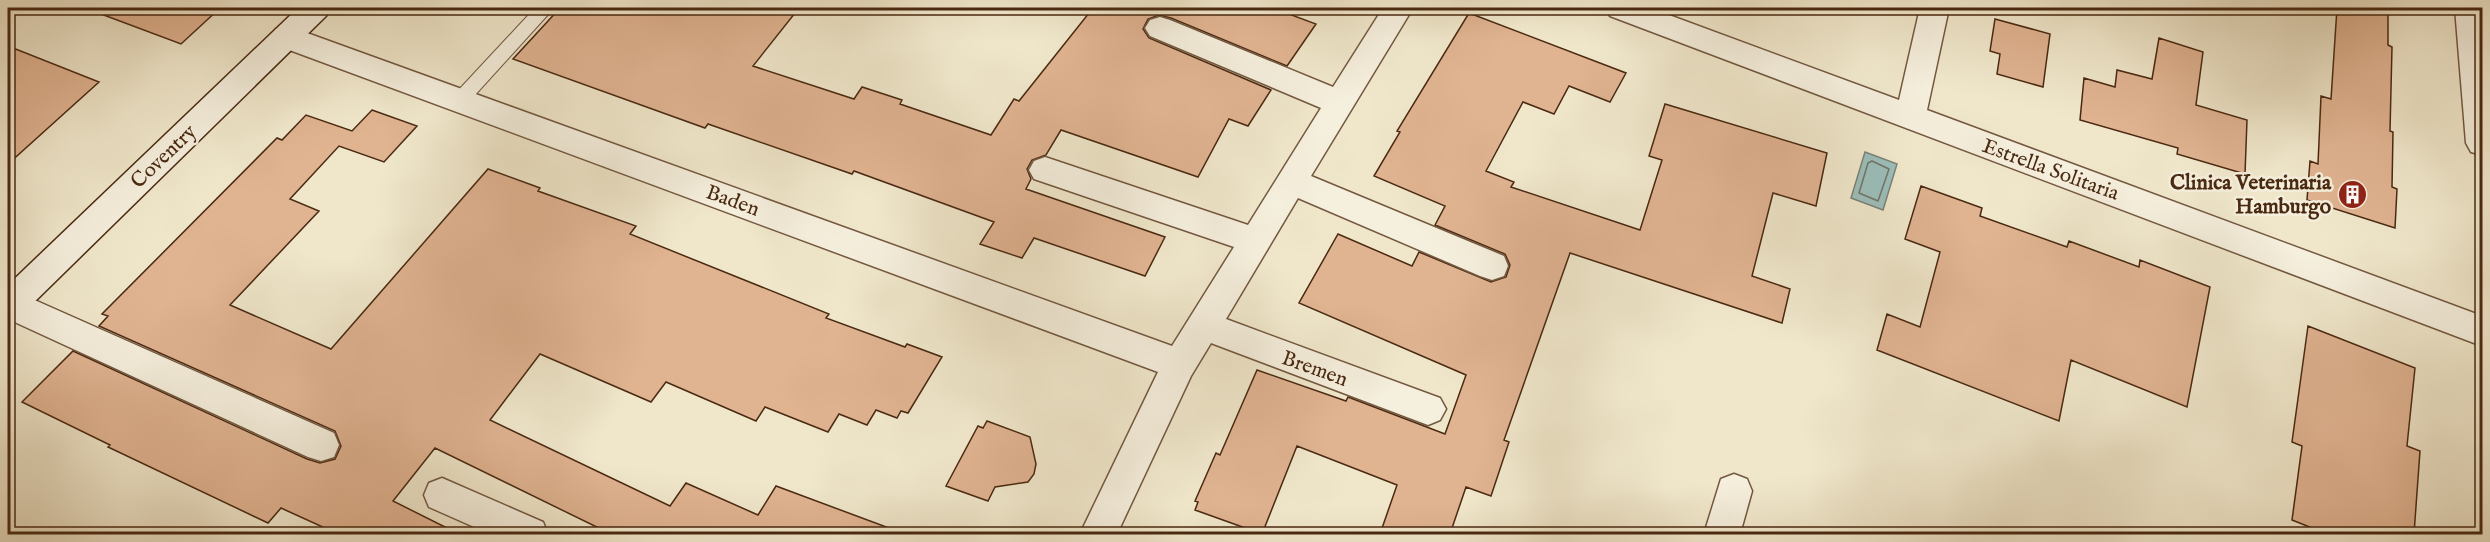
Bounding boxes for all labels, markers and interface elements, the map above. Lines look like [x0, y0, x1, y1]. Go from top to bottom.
street label: Coventry [125, 119, 203, 195]
street label: Estrella Solitaria [1978, 133, 2123, 208]
place label: Clinica Veterinaria Hamburgo [2170, 170, 2332, 221]
building icon: Clinica Veterinaria Hamburgo [2336, 178, 2368, 210]
street label: Baden [702, 179, 763, 224]
street label: Bremen [1278, 345, 1351, 394]

